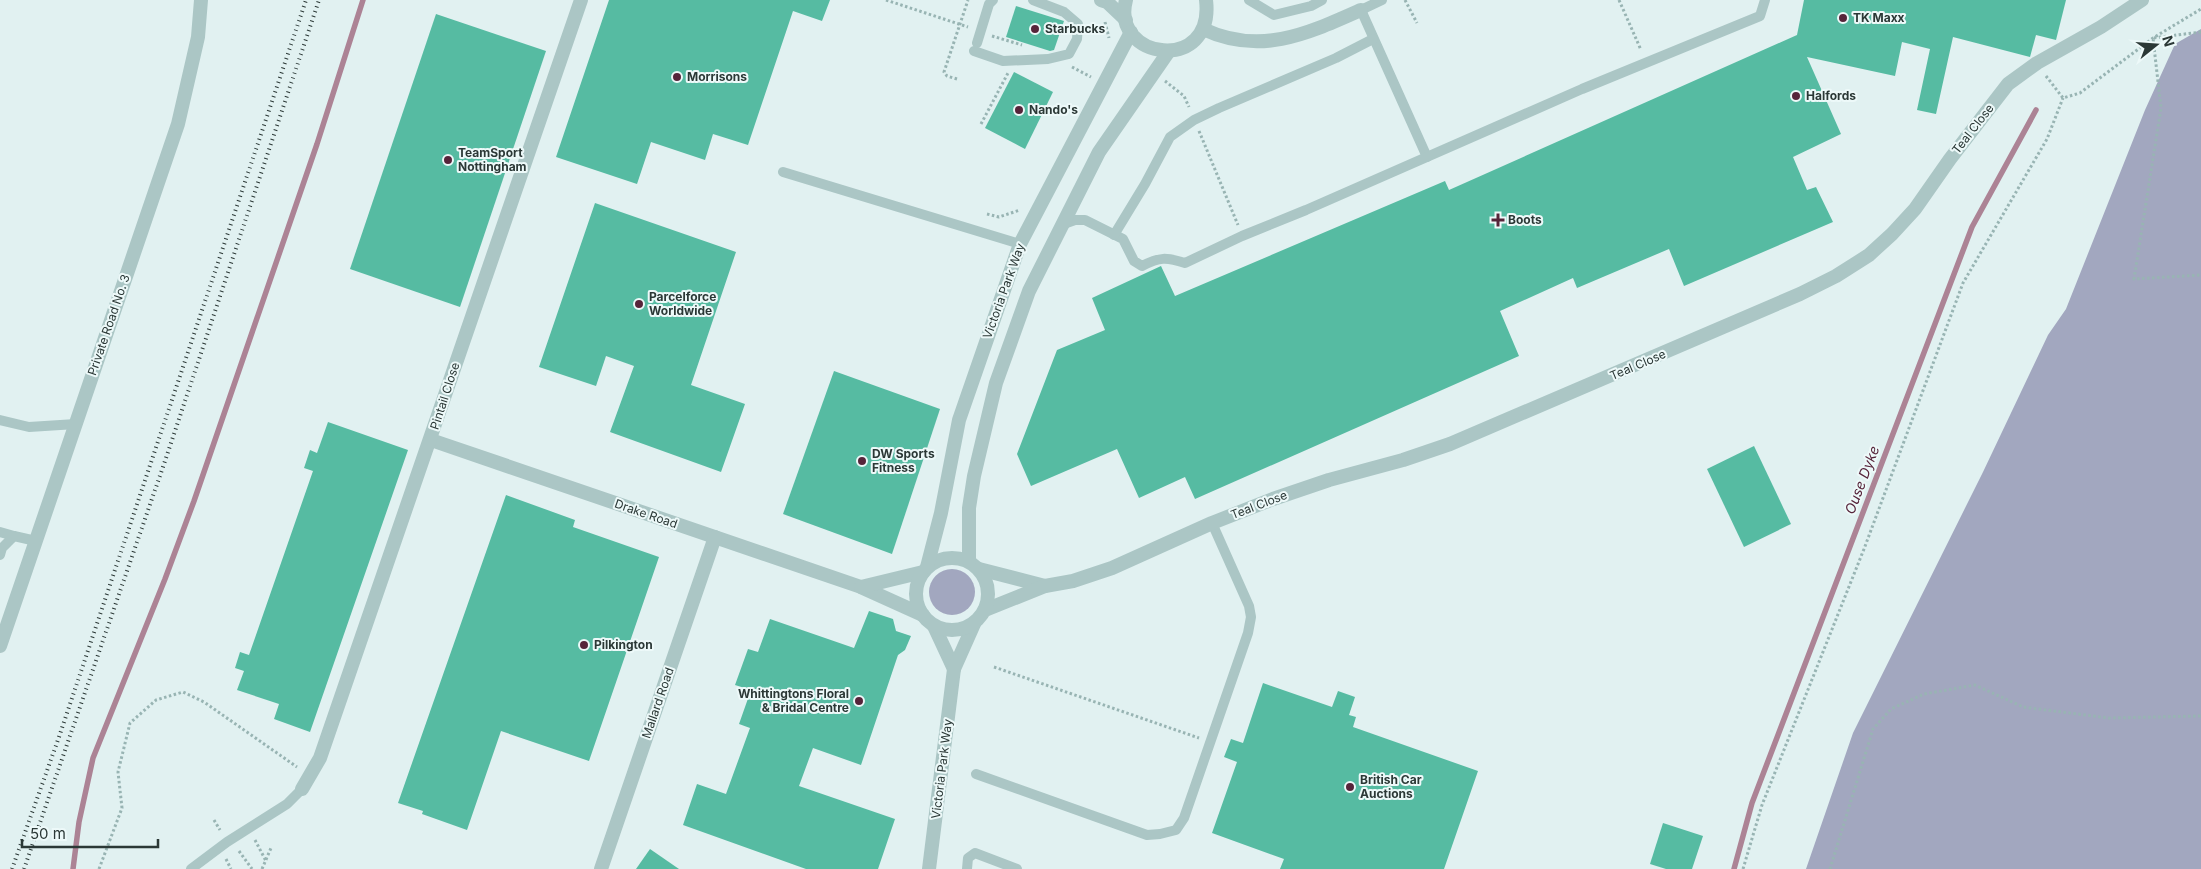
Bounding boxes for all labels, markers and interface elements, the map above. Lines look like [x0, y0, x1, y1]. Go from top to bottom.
place label: TK Maxx [1853, 10, 1905, 25]
marker: TK Maxx [1837, 12, 1849, 24]
north arrow [2131, 20, 2181, 70]
place label: Starbucks [1045, 21, 1105, 36]
marker: Starbucks [1029, 23, 1041, 35]
text: N [2159, 33, 2179, 49]
place label: Morrisons [687, 69, 747, 84]
marker: Morrisons [671, 71, 683, 83]
place label: Halfords [1806, 88, 1856, 103]
marker: Halfords [1790, 90, 1802, 102]
street label: Teal Close [1948, 101, 1997, 157]
place label: Nando's [1029, 102, 1078, 117]
marker: Nando's [1013, 104, 1025, 116]
place label: TeamSport Nottingham [458, 145, 527, 174]
marker: TeamSport Nottingham [442, 154, 454, 166]
place label: Boots [1508, 212, 1542, 227]
marker: Boots [1492, 214, 1504, 226]
street label: Victoria Park Way [979, 241, 1028, 341]
street label: Private Road No. 3 [84, 272, 133, 377]
place label: Parcelforce Worldwide [649, 289, 716, 318]
marker: Parcelforce Worldwide [633, 298, 645, 310]
street label: Teal Close [1608, 346, 1668, 383]
street label: Pintail Close [427, 360, 462, 431]
water label: Ouse Dyke [1841, 443, 1882, 516]
place label: DW Sports Fitness [872, 446, 935, 475]
marker: DW Sports Fitness [856, 455, 868, 467]
street label: Teal Close [1229, 487, 1289, 522]
street label: Drake Road [613, 496, 680, 531]
place label: Pilkington [594, 637, 653, 652]
marker: Pilkington [578, 639, 590, 651]
street label: Mallard Road [638, 665, 677, 740]
place label: Whittingtons Floral & Bridal Centre [738, 686, 849, 715]
marker: Whittingtons Floral & Bridal Centre [853, 695, 865, 707]
street label: Victoria Park Way [928, 718, 955, 820]
place label: British Car Auctions [1360, 772, 1422, 801]
marker: British Car Auctions [1344, 781, 1356, 793]
scale bar [22, 816, 159, 848]
text: 50 m [30, 824, 66, 843]

